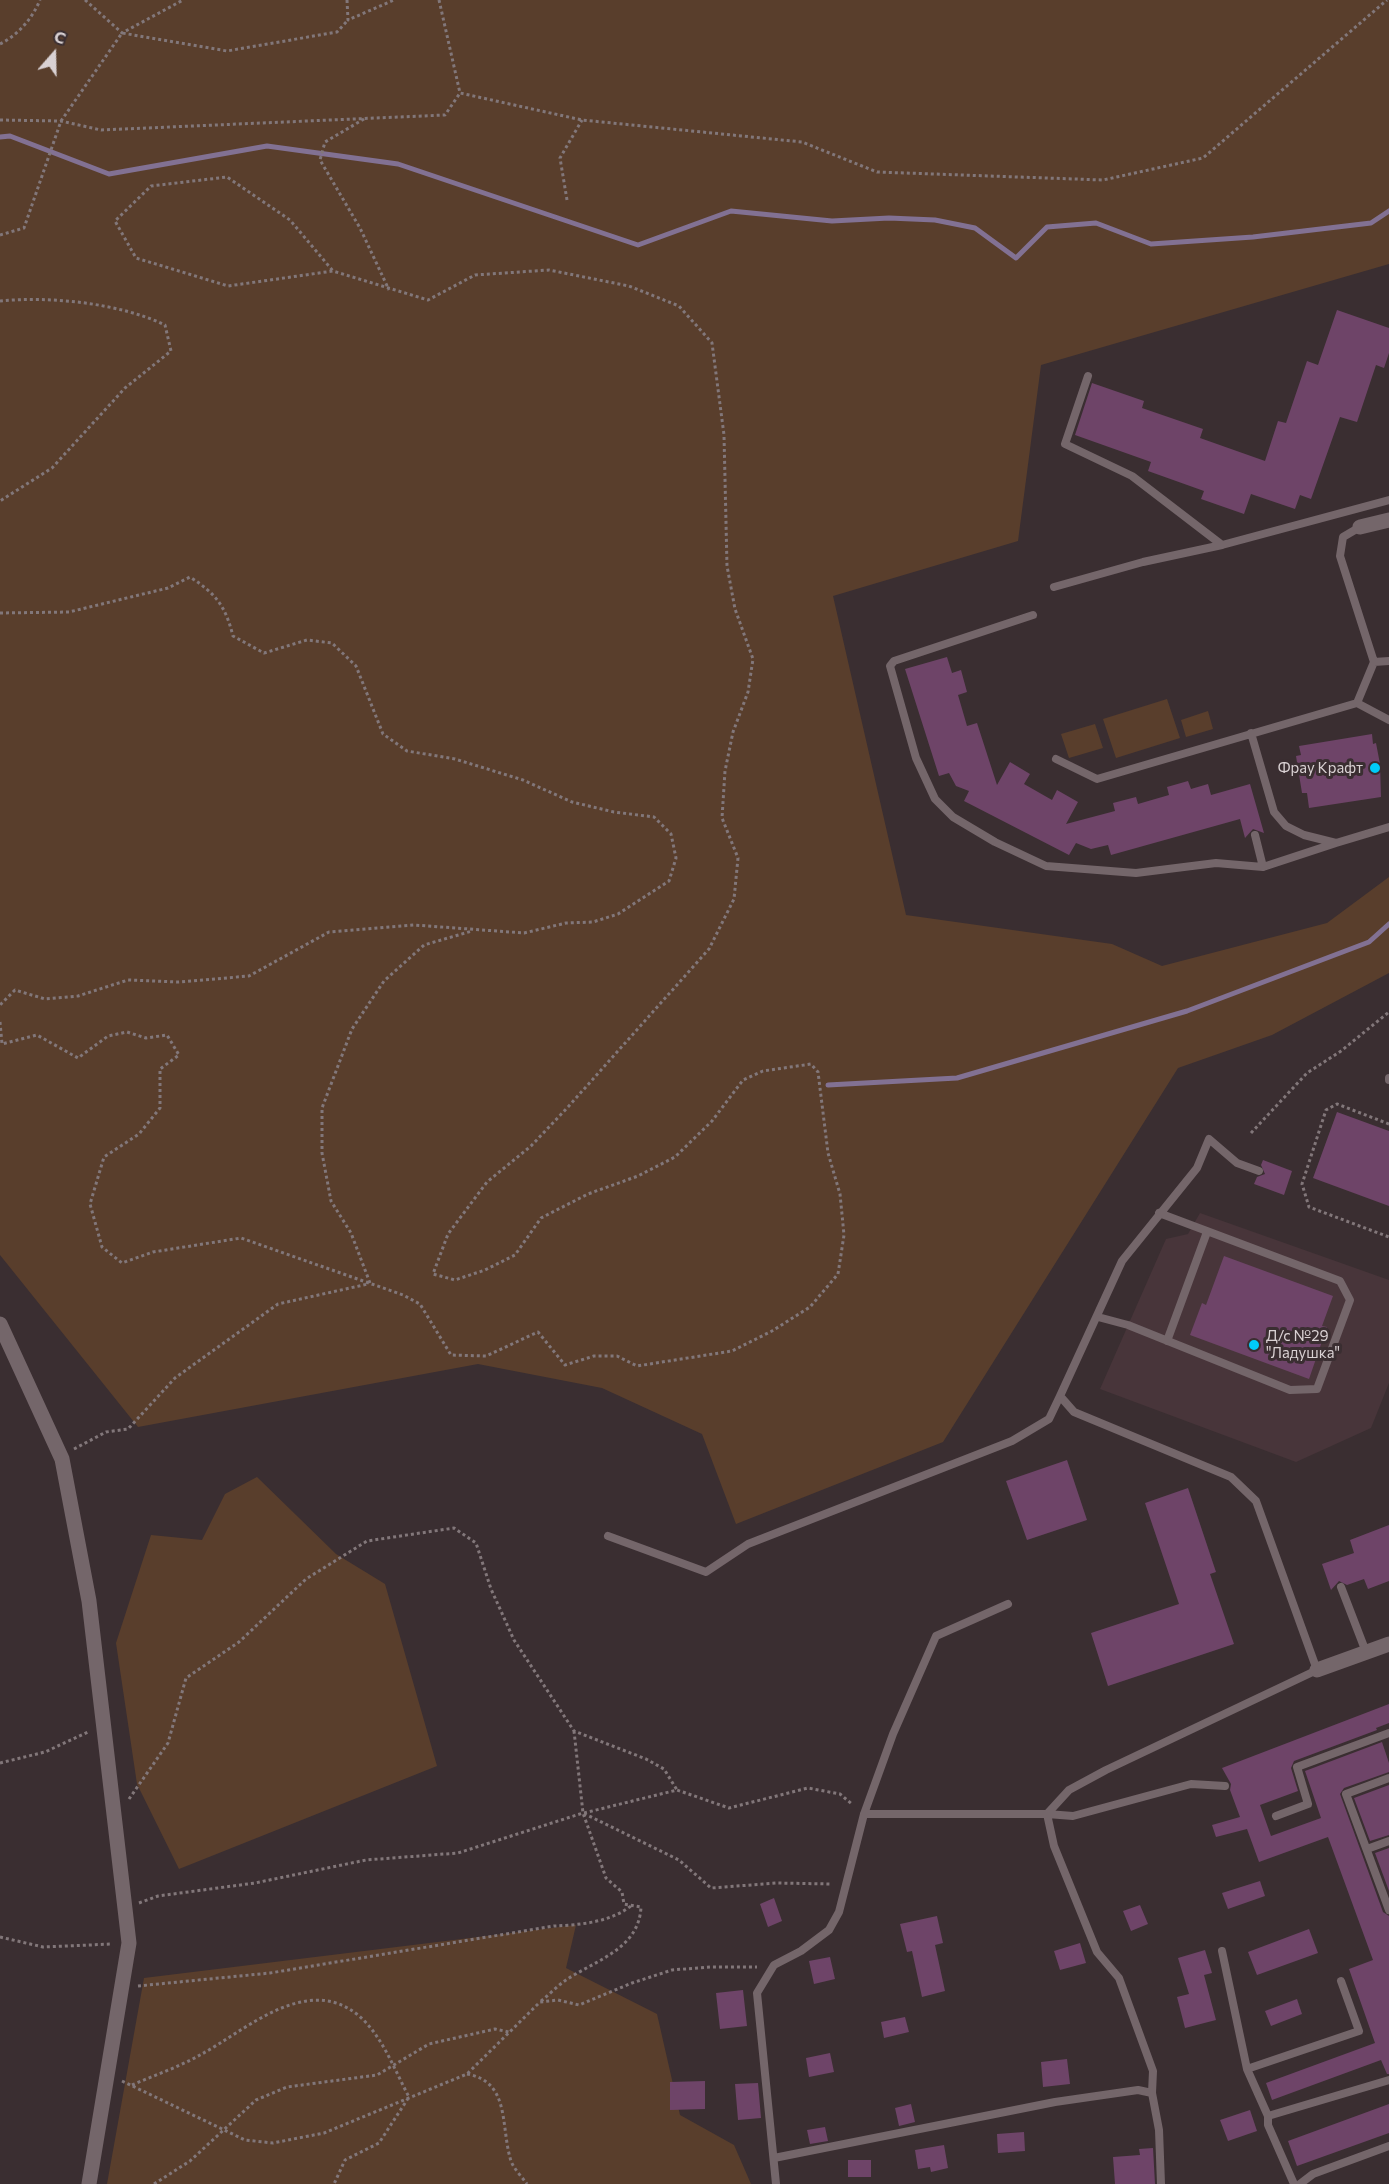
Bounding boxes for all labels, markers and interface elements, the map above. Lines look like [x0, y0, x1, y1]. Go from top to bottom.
north arrow [24, 24, 84, 84]
text: С [52, 26, 69, 47]
place label: Фрау Крафт [1278, 759, 1363, 777]
marker: Фрау Крафт [1368, 761, 1382, 775]
place label: Д/с №29 "Ладушка" [1266, 1327, 1340, 1362]
marker: Д/с №29 "Ладушка" [1247, 1338, 1261, 1352]

